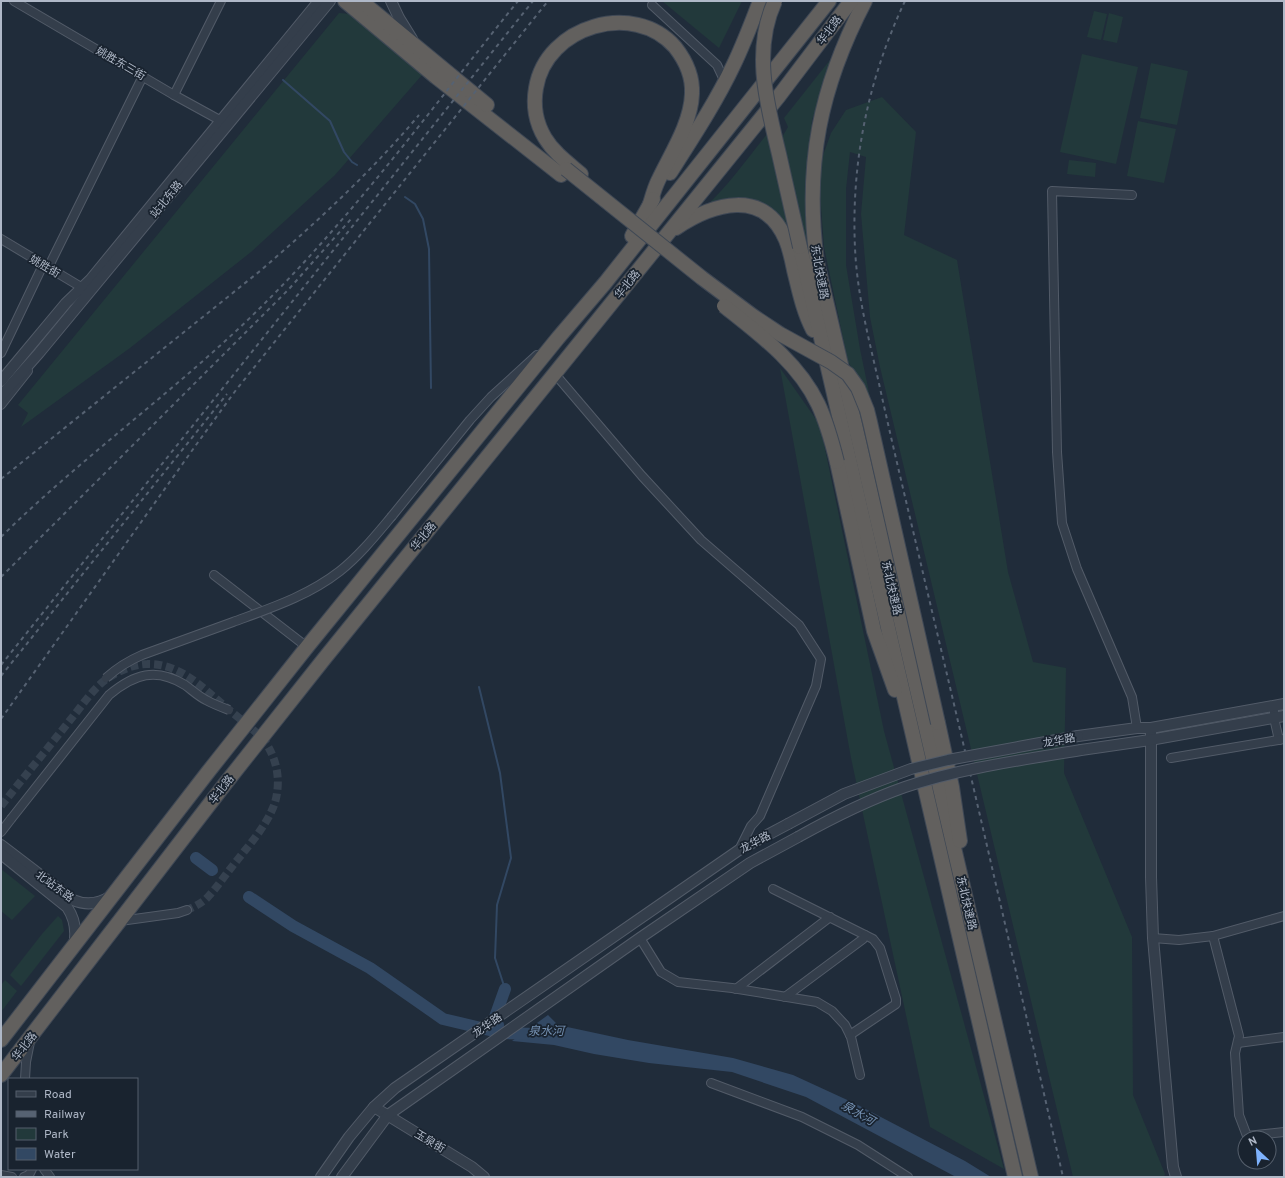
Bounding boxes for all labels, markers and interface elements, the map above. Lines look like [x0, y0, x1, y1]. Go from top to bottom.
street label: 华北路 [814, 13, 845, 48]
street label: 姚胜东三街 [93, 44, 148, 84]
street label: 站北东路 [147, 178, 186, 221]
street label: 东北快速路 [807, 244, 831, 300]
street label: 姚胜街 [27, 252, 62, 281]
street label: 华北路 [612, 267, 644, 302]
street label: 华北路 [408, 519, 440, 554]
street label: 东北快速路 [878, 560, 904, 617]
street label: 龙华路 [1042, 731, 1077, 751]
street label: 华北路 [206, 772, 237, 807]
street label: 龙华路 [738, 829, 773, 857]
street label: 北站东路 [32, 868, 76, 905]
street label: 东北快速路 [953, 875, 979, 932]
street label: 龙华路 [470, 1011, 505, 1041]
water label: 泉水河 [528, 1024, 566, 1040]
street label: 华北路 [9, 1029, 40, 1064]
legend [8, 1078, 138, 1170]
text: Road [44, 1087, 72, 1103]
water label: 泉水河 [838, 1098, 879, 1131]
text: Railway [44, 1107, 85, 1123]
text: Park [44, 1127, 69, 1143]
street label: 玉泉街 [412, 1127, 447, 1156]
north arrow [1237, 1130, 1277, 1170]
text: N [1246, 1134, 1260, 1150]
text: Water [44, 1147, 76, 1163]

